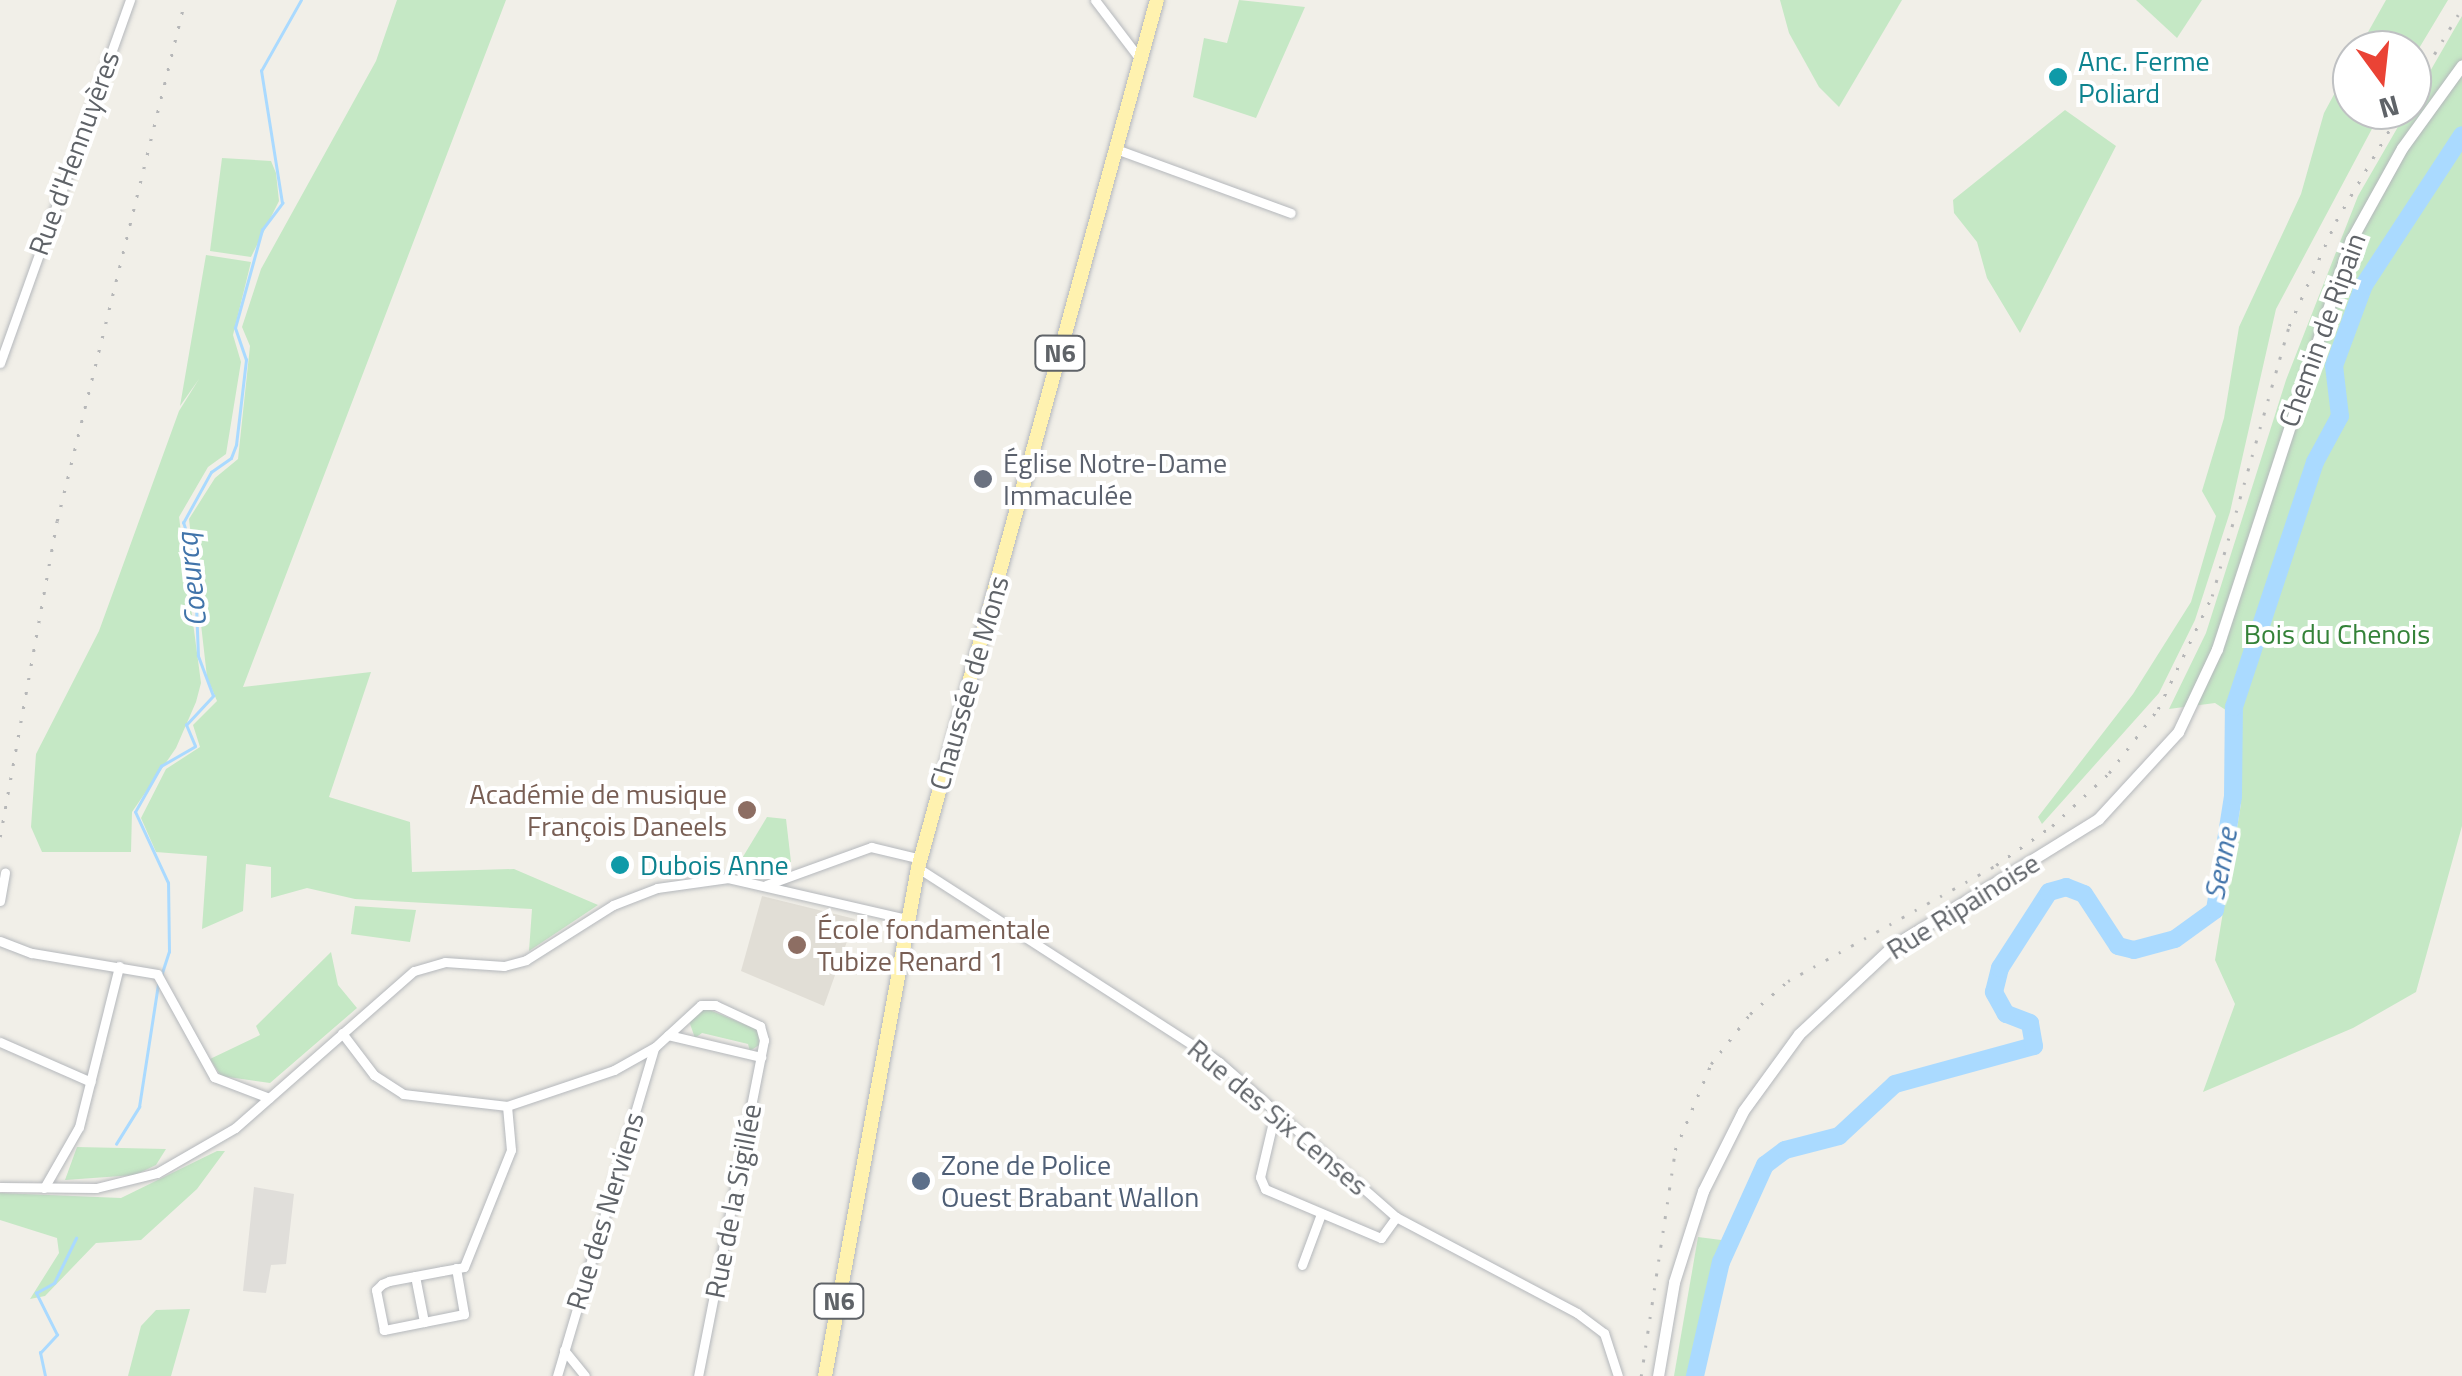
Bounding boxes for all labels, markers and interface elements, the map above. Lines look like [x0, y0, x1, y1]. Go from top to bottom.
north arrow [2332, 30, 2432, 130]
place label: Anc. Ferme Poliard [2078, 44, 2210, 110]
street label: Rue d'Hennuyères [21, 46, 127, 260]
marker: Anc. Ferme Poliard [2047, 66, 2069, 88]
text: N [2374, 84, 2404, 131]
street label: Chemin de Ripain [2271, 229, 2373, 431]
road number: N6 [1032, 333, 1088, 373]
place label: Église Notre-Dame Immaculée [1003, 446, 1227, 512]
marker: Église Notre-Dame Immaculée [972, 468, 994, 490]
water label: Coeurcq [168, 531, 214, 629]
street label: Chaussée de Mons [922, 572, 1016, 794]
park label: Bois du Chenois [2244, 617, 2430, 651]
place label: Académie de musique François Daneels [469, 777, 727, 843]
marker: Académie de musique François Daneels [736, 799, 758, 821]
water label: Senne [2195, 825, 2245, 903]
street label: Rue Ripainoise [1880, 846, 2046, 966]
place label: Dubois Anne [640, 848, 789, 882]
marker: Dubois Anne [609, 854, 631, 876]
place label: École fondamentale Tubize Renard 1 [817, 912, 1050, 978]
marker: École fondamentale Tubize Renard 1 [786, 934, 808, 956]
street label: Rue des Six Censes [1181, 1032, 1375, 1202]
street label: Rue de la Sigillée [698, 1101, 768, 1301]
street label: Rue des Nerviens [559, 1108, 651, 1314]
place label: Zone de Police Ouest Brabant Wallon [941, 1148, 1199, 1214]
marker: Zone de Police Ouest Brabant Wallon [910, 1170, 932, 1192]
road number: N6 [812, 1281, 866, 1321]

